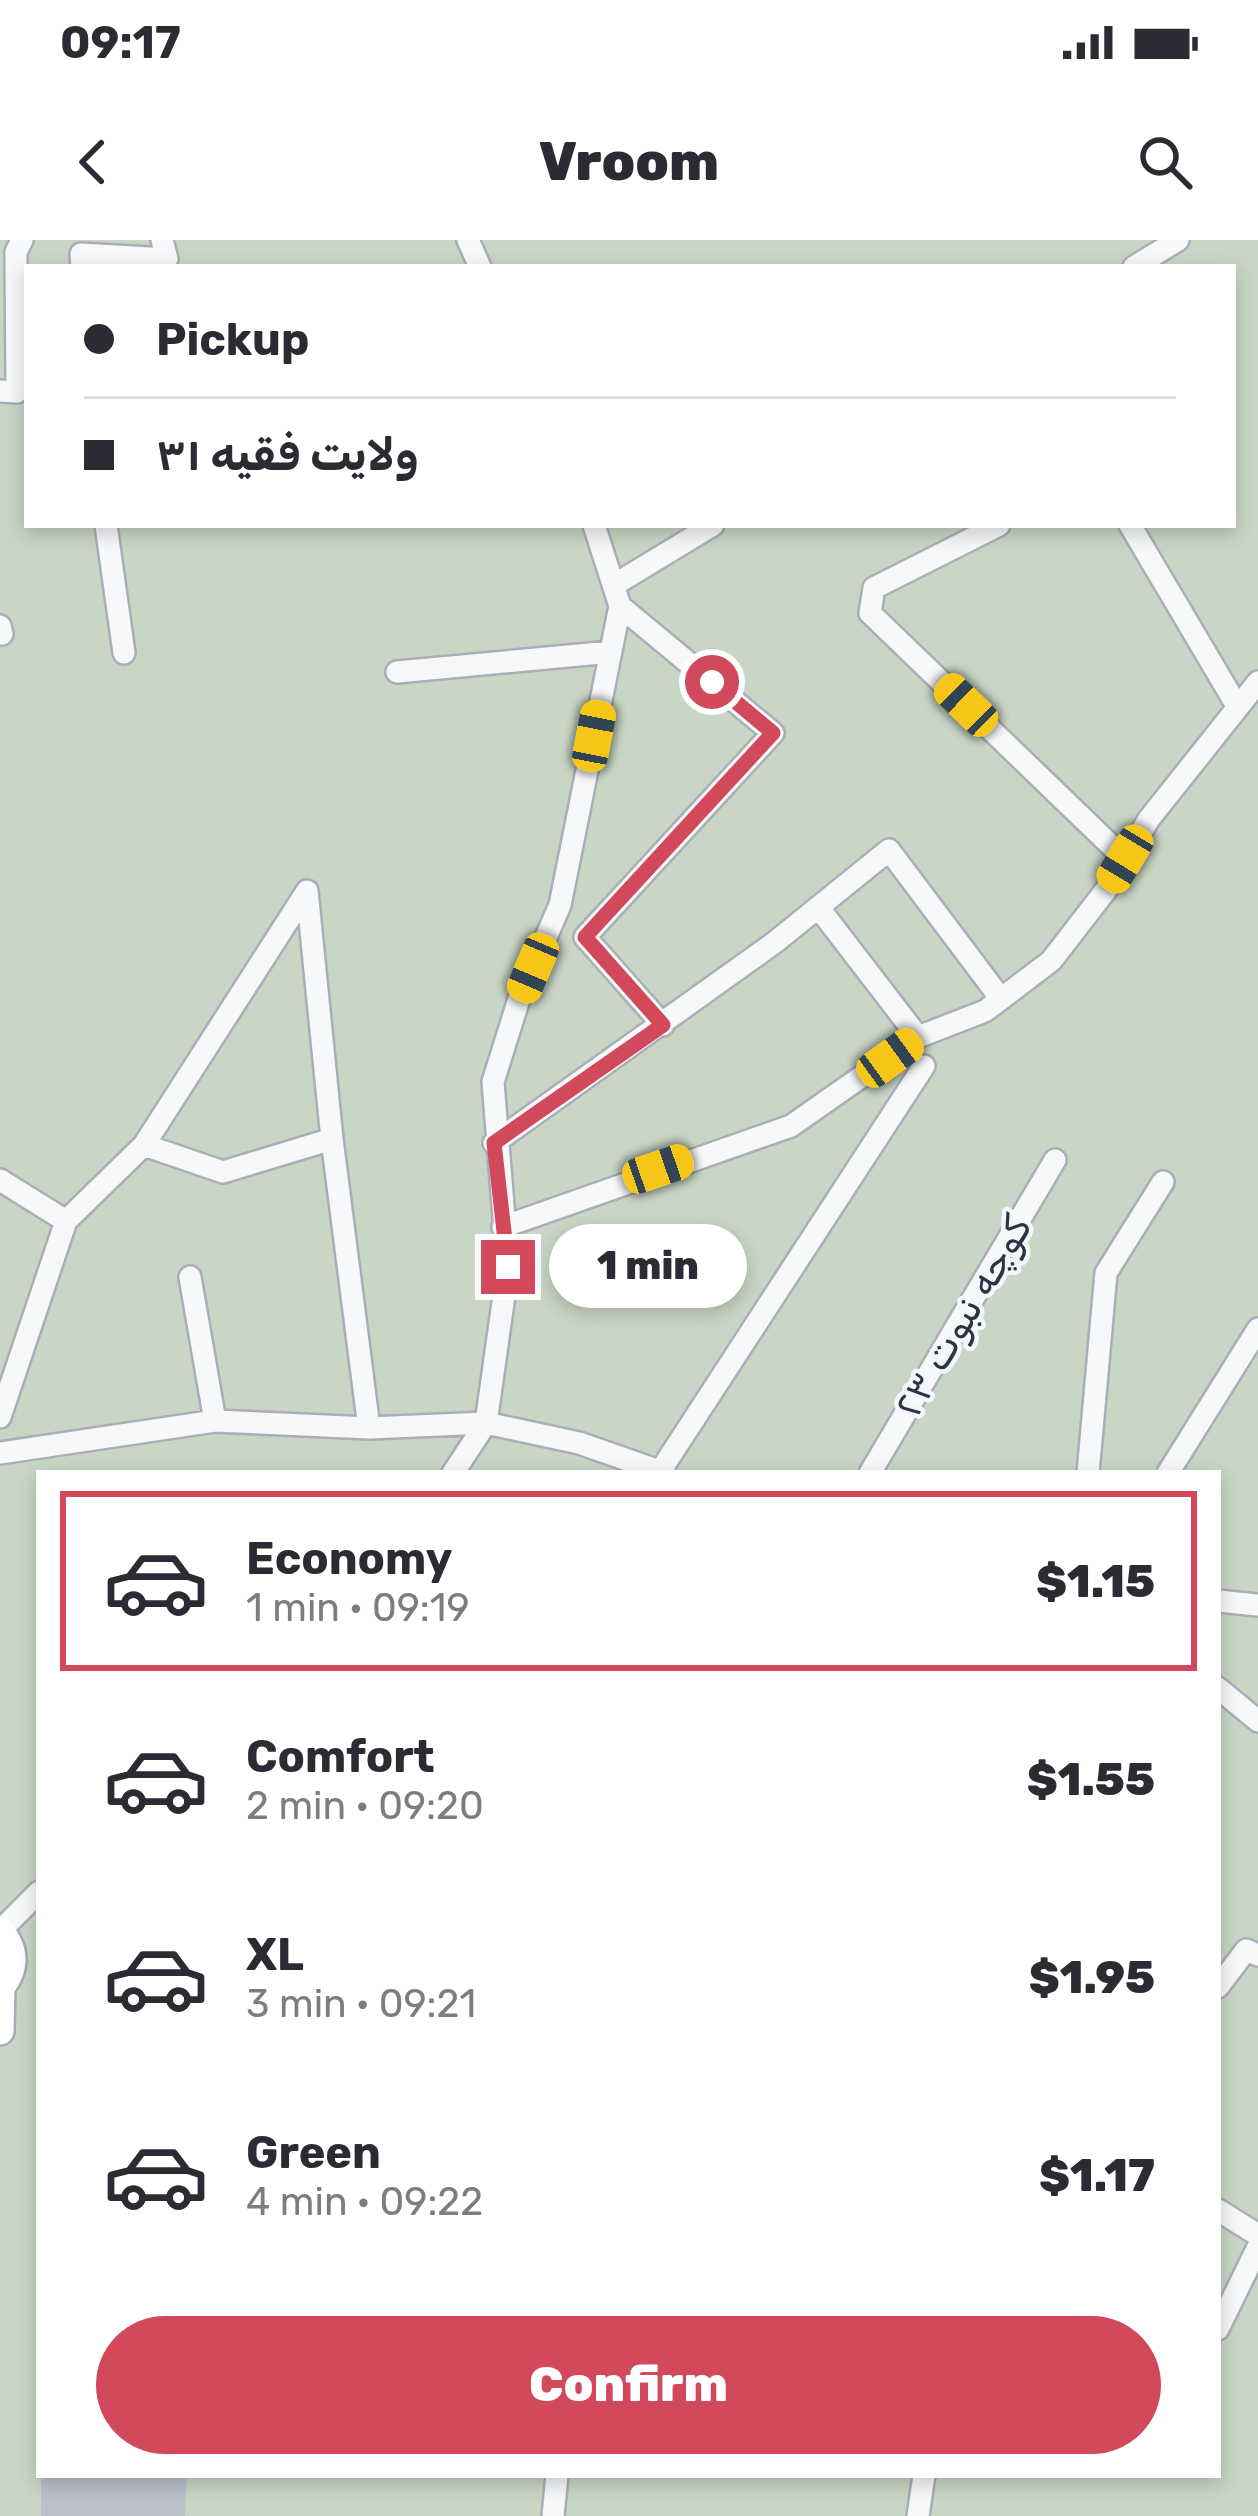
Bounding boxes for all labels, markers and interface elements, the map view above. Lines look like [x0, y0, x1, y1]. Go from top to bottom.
text: 09:17 [60, 16, 181, 69]
icon: back [60, 129, 126, 195]
icon: search [1132, 129, 1198, 195]
text: Vroom [539, 130, 719, 194]
text: Pickup [156, 313, 309, 366]
text: ولایت فقیه ۳۱ [156, 428, 419, 481]
route start [685, 655, 739, 709]
car [928, 667, 1004, 743]
car [569, 697, 619, 775]
car [1091, 819, 1159, 899]
car [502, 928, 564, 1008]
car [850, 1022, 930, 1094]
car [618, 1140, 698, 1198]
street label: کوچه نبوت ۲۳ [885, 1207, 1041, 1426]
callout: 1 min [550, 1225, 748, 1309]
route end [481, 1240, 535, 1294]
text: 1 min [597, 1243, 699, 1289]
icon: car [102, 1527, 210, 1635]
text: Economy [246, 1532, 452, 1585]
text: $1.15 [1036, 1555, 1155, 1608]
text: 1 min · 09:19 [246, 1585, 470, 1631]
icon: car [102, 1725, 210, 1833]
text: Comfort [246, 1730, 435, 1783]
text: $1.55 [1027, 1753, 1155, 1806]
text: 2 min · 09:20 [246, 1783, 484, 1829]
icon: car [102, 1923, 210, 2031]
text: XL [246, 1928, 304, 1981]
text: $1.95 [1029, 1951, 1155, 2004]
text: 3 min · 09:21 [246, 1981, 476, 2027]
icon: car [102, 2121, 210, 2229]
text: Green [246, 2126, 381, 2179]
text: $1.17 [1039, 2149, 1155, 2202]
text: 4 min · 09:22 [246, 2179, 483, 2225]
button: Confirm [96, 2316, 1161, 2454]

